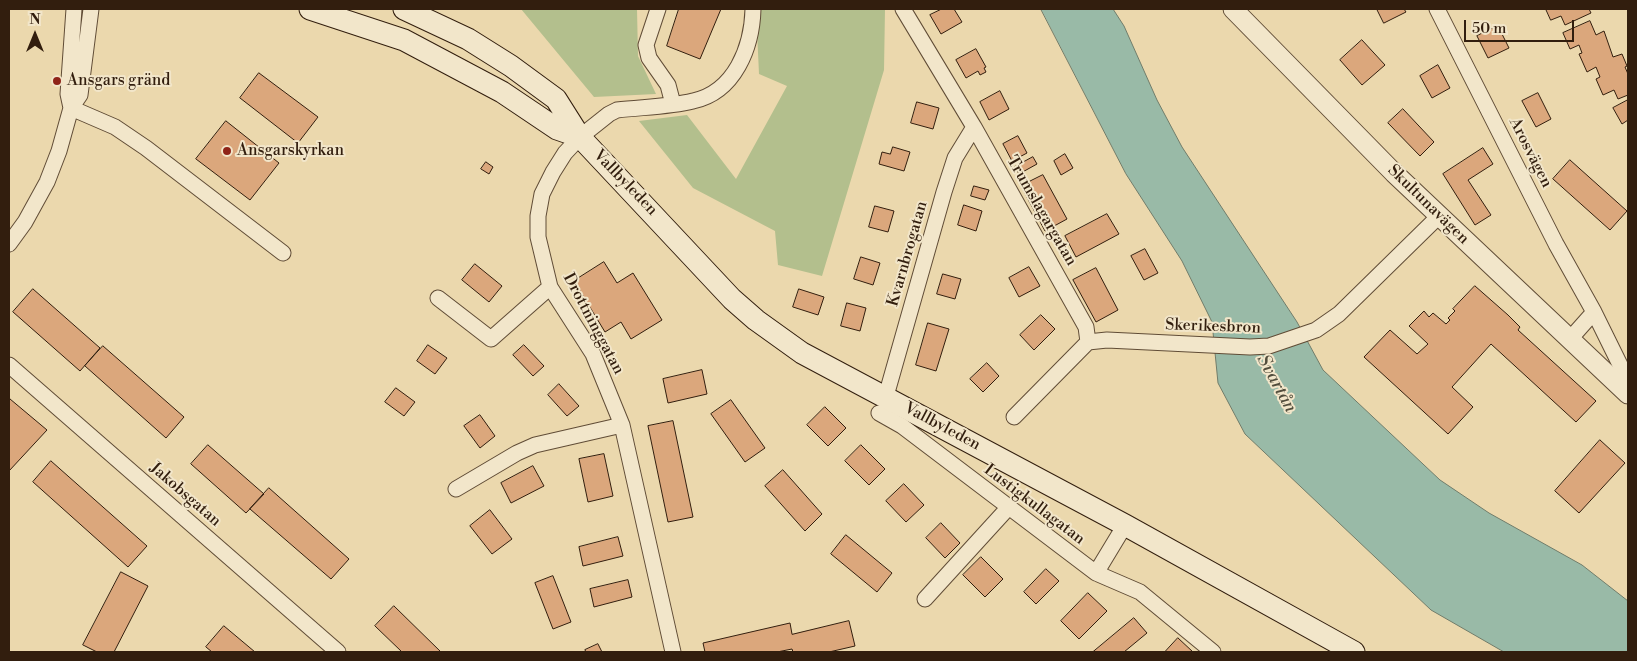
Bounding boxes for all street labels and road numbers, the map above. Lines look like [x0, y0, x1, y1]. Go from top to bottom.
street label: Arosvägen [1504, 115, 1556, 191]
street label: Vallbyleden [589, 146, 661, 220]
street label: Trumslagargatan [1002, 152, 1080, 270]
street label: Skultunavägen [1383, 161, 1473, 249]
street label: Kvarnbrogatan [884, 199, 932, 309]
street label: Drottninggatan [558, 270, 628, 378]
street label: Skerikesbron [1165, 316, 1261, 338]
street label: Vallbyleden [900, 399, 984, 455]
street label: Jakobsgatan [145, 459, 225, 531]
street label: Lustigkullagatan [980, 461, 1088, 549]

